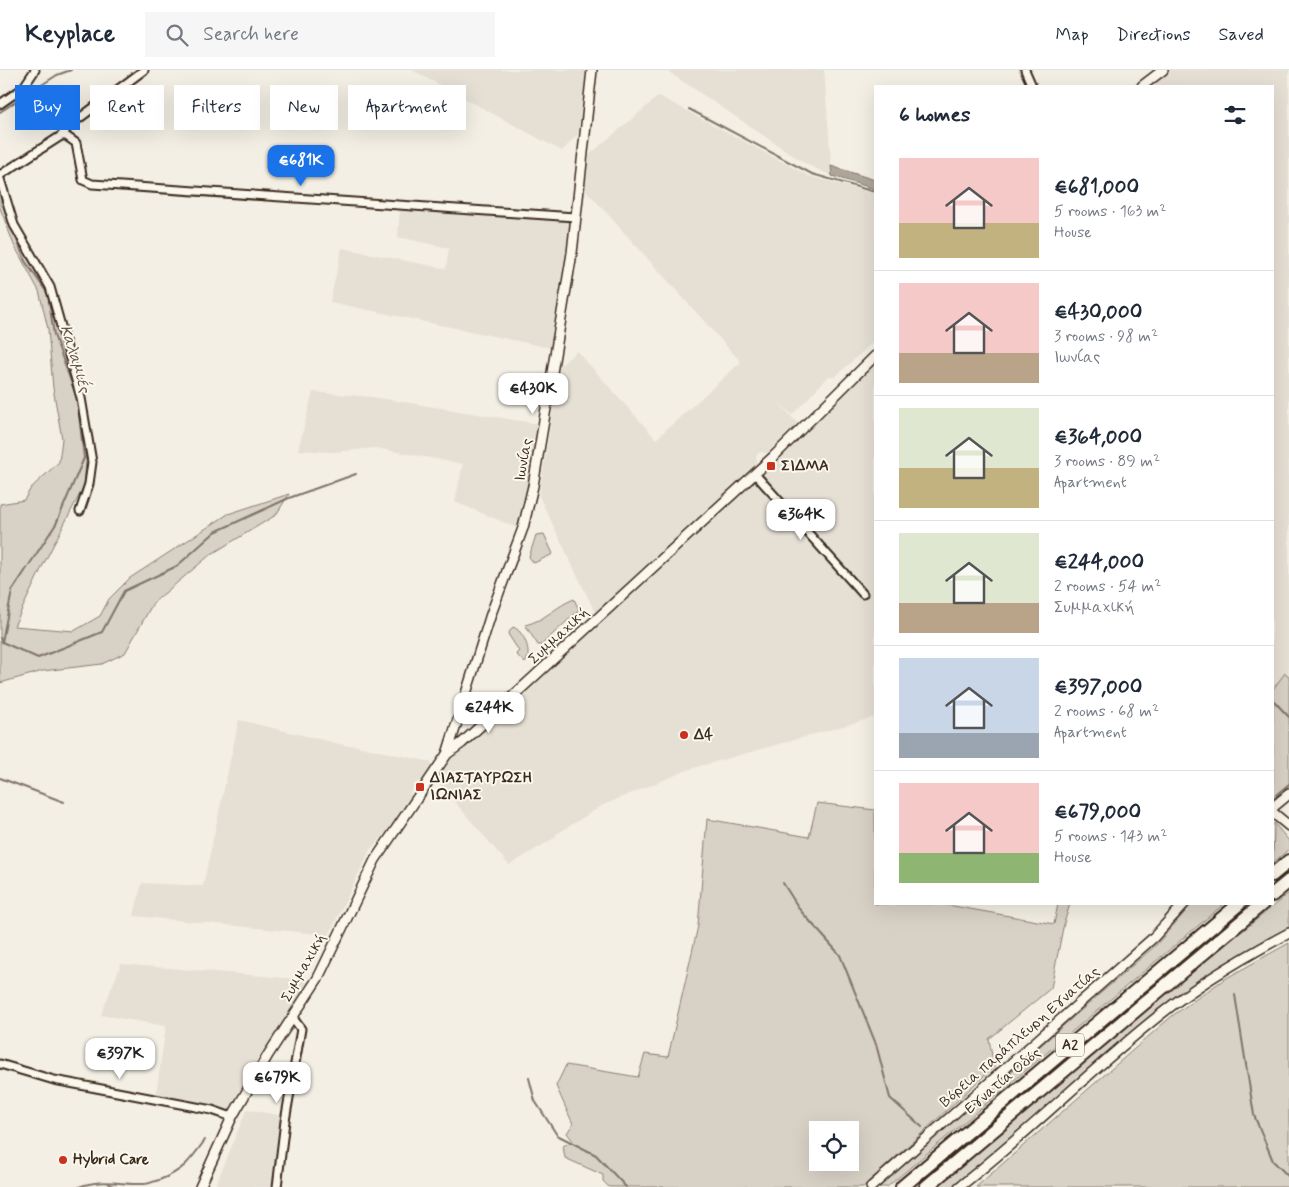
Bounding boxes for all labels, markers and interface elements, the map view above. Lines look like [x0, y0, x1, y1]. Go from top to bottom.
search box [145, 12, 495, 57]
text: Keyplace [25, 19, 115, 50]
icon: search [163, 21, 191, 49]
text: Search here [203, 22, 299, 47]
text: Map [1056, 23, 1089, 47]
text: Directions [1117, 23, 1191, 47]
text: Saved [1219, 23, 1264, 47]
chip: Buy [15, 85, 80, 130]
chip: Rent [90, 85, 164, 130]
chip: Filters [174, 85, 260, 130]
chip: New [270, 85, 338, 130]
chip: Apartment [348, 85, 466, 130]
text: 6 homes [899, 101, 970, 129]
icon: filters [1221, 101, 1249, 129]
pin: €681K [266, 144, 336, 187]
text: €681K [279, 150, 323, 171]
text: €681,000 [1054, 173, 1139, 201]
icon: home [939, 178, 999, 238]
text: 5 rooms · 163 m² [1054, 201, 1166, 222]
text: House [1054, 222, 1092, 243]
text: €430,000 [1054, 298, 1142, 326]
icon: home [939, 303, 999, 363]
water label: Καλαμιές [55, 323, 96, 396]
text: 3 rooms · 98 m² [1054, 326, 1158, 347]
text: Ιωνίας [1054, 347, 1100, 368]
pin: €430K [498, 372, 568, 415]
text: €430K [509, 378, 557, 399]
text: €364,000 [1054, 423, 1142, 451]
icon: home [939, 428, 999, 488]
street label: Ιωνίας [510, 436, 538, 483]
text: 3 rooms · 89 m² [1054, 451, 1160, 472]
place label: ΣΙΔΜΑ [781, 456, 829, 476]
marker: ΣΙΔΜΑ [765, 460, 777, 472]
text: Apartment [1054, 472, 1127, 493]
pin: €364K [766, 498, 836, 541]
text: €364K [777, 504, 825, 525]
text: €244,000 [1054, 548, 1144, 576]
icon: home [939, 553, 999, 613]
text: 2 rooms · 54 m² [1054, 576, 1161, 597]
text: Συμμαχική [1054, 597, 1135, 618]
street label: Συμμαχική [525, 603, 594, 669]
text: €397,000 [1054, 673, 1142, 701]
icon: home [939, 678, 999, 738]
pin: €244K [454, 692, 524, 734]
text: €244K [465, 697, 513, 718]
text: 2 rooms · 68 m² [1054, 701, 1159, 722]
text: Apartment [1054, 722, 1127, 743]
place label: Δ4 [693, 725, 713, 745]
marker: Δ4 [678, 729, 690, 741]
place label: ΔΙΑΣΤΑΥΡΩΣΗ ΙΩΝΙΑΣ [429, 768, 532, 805]
marker: ΔΙΑΣΤΑΥΡΩΣΗ ΙΩΝΙΑΣ [414, 781, 426, 793]
text: €679,000 [1054, 798, 1141, 826]
icon: home [939, 803, 999, 863]
text: 5 rooms · 143 m² [1054, 826, 1167, 847]
text: House [1054, 847, 1092, 868]
street label: Συμμαχική [277, 930, 331, 1006]
street label: Βόρεια παράπλευρη Εγνατίας [936, 962, 1104, 1112]
road number: Α2 [1056, 1034, 1084, 1056]
pin: €397K [85, 1038, 155, 1080]
text: €397K [96, 1043, 144, 1064]
street label: Εγνατία Οδός [961, 1043, 1046, 1119]
pin: €679K [242, 1062, 312, 1104]
text: €679K [254, 1067, 300, 1088]
map controls [809, 1121, 859, 1171]
button: locate [809, 1121, 859, 1171]
place label: Hybrid Care [73, 1150, 149, 1170]
marker: Hybrid Care [57, 1154, 69, 1166]

